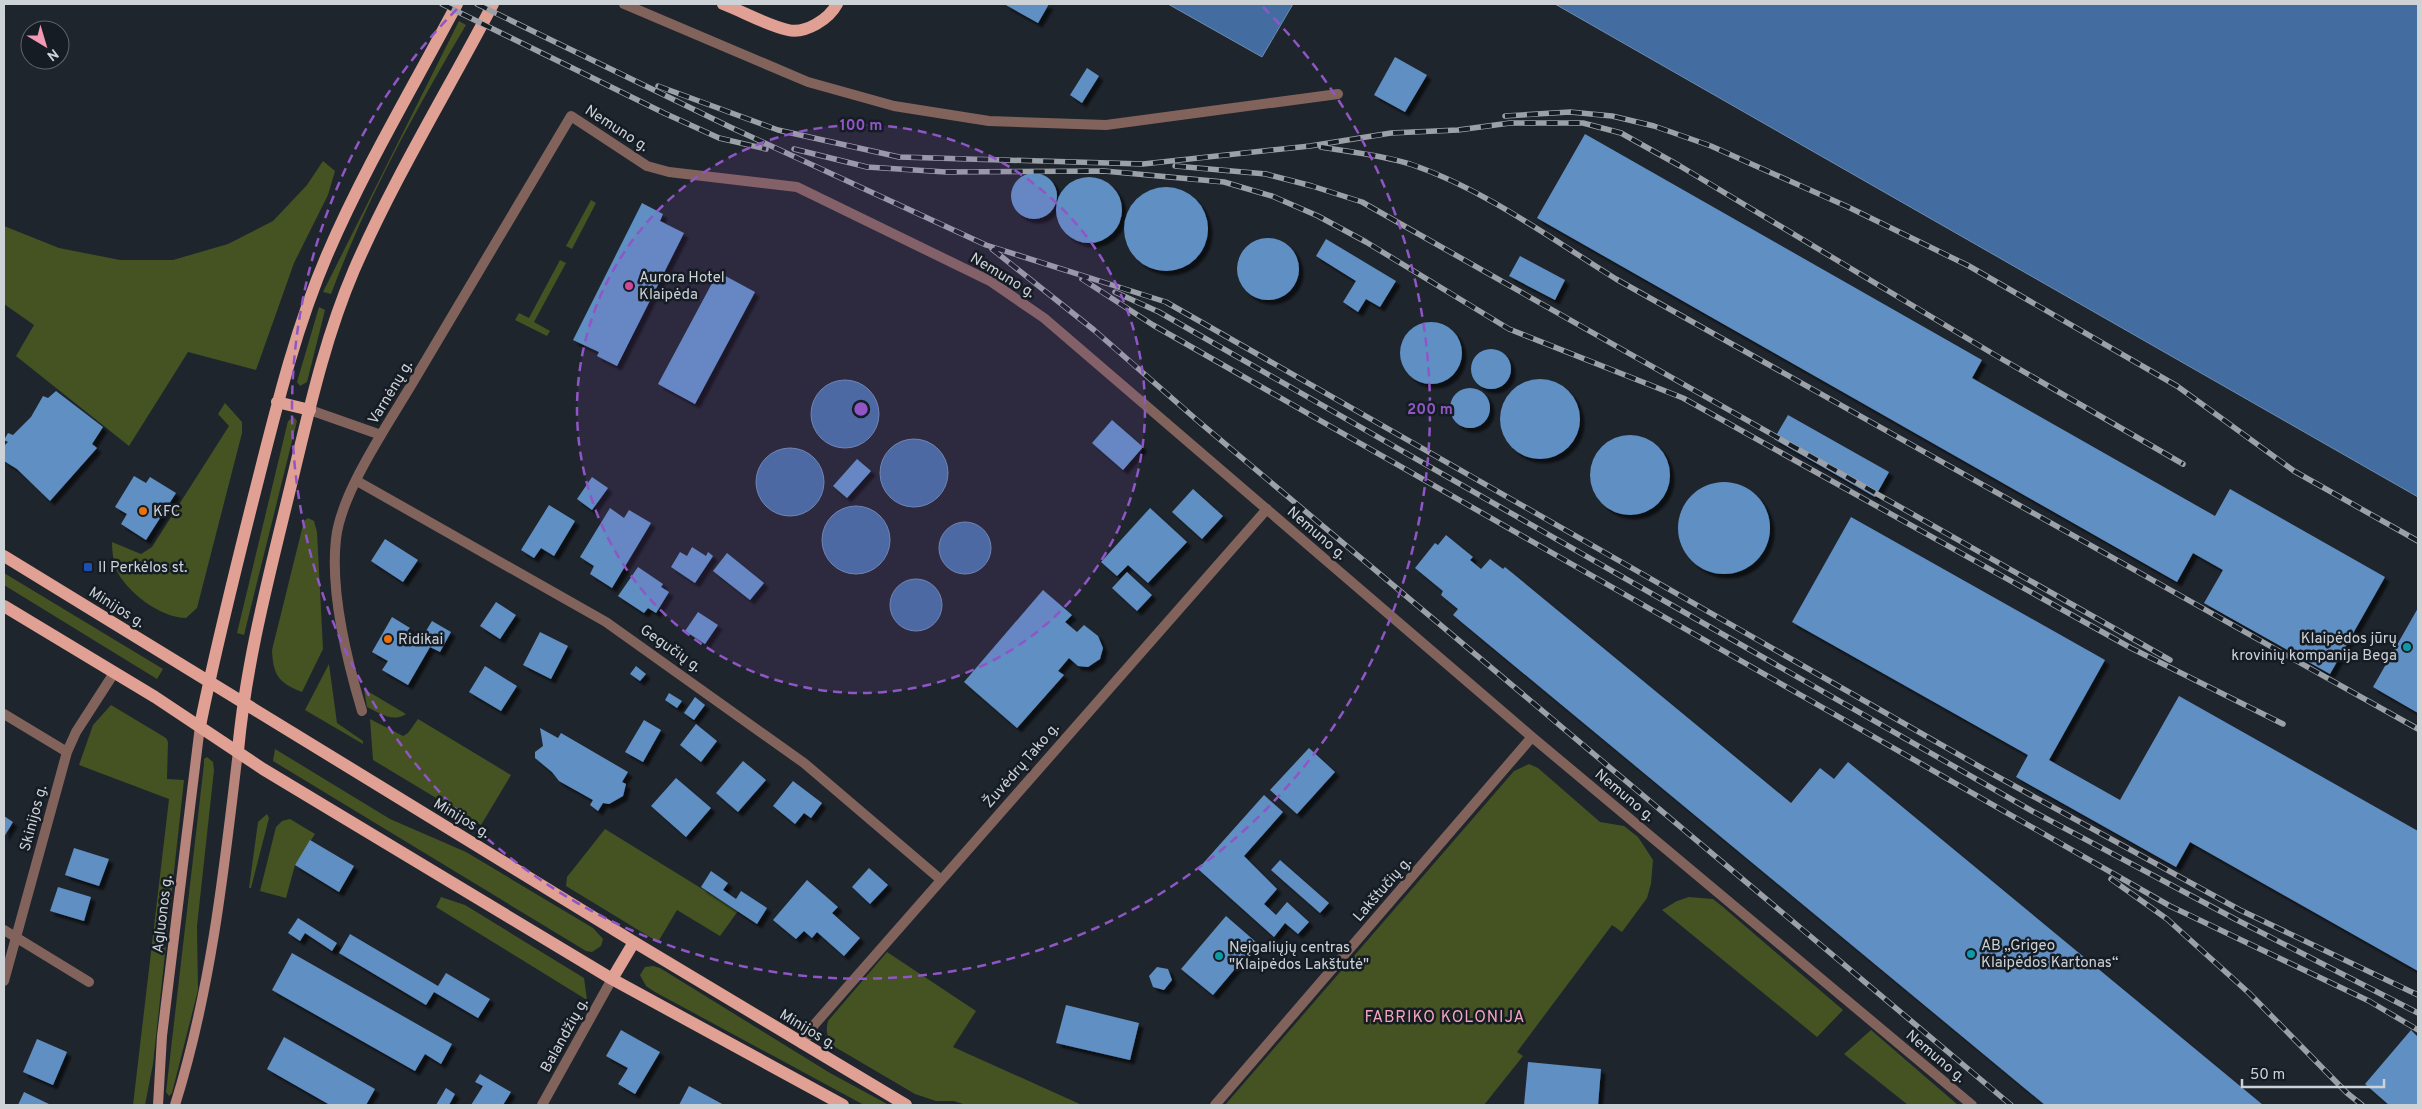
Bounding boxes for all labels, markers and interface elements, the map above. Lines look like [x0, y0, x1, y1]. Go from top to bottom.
north arrow [20, 20, 70, 70]
text: N [43, 44, 61, 64]
street label: Nemuno g. [581, 102, 652, 157]
text: 100 m [840, 117, 882, 136]
street label: Nemuno g. [966, 249, 1038, 303]
place label: Aurora Hotel Klaipėda [639, 269, 725, 305]
marker: Aurora Hotel Klaipėda [623, 280, 635, 292]
street label: Varnėnų g. [365, 357, 418, 428]
centre of rings [852, 400, 870, 418]
text: 200 m [1407, 401, 1453, 420]
place label: KFC [153, 503, 181, 522]
street label: Nemuno g. [1282, 503, 1350, 565]
marker: KFC [137, 505, 149, 517]
place label: II Perkėlos st. [98, 559, 187, 578]
marker: II Perkėlos st. [82, 561, 94, 573]
street label: Minijos g. [84, 584, 148, 633]
street label: Gegučių g. [636, 621, 705, 677]
place label: Klaipėdos jūrų krovinių kompanija Bega [2231, 630, 2397, 666]
place label: Ridikai [398, 631, 443, 650]
marker: Ridikai [382, 633, 394, 645]
marker: Klaipėdos jūrų krovinių kompanija Bega [2401, 641, 2413, 653]
street label: Žuvėdrų Tako g. [979, 719, 1064, 813]
street label: Nemuno g. [1590, 766, 1658, 827]
street label: Skinijos g. [16, 783, 52, 854]
street label: Minijos g. [429, 795, 493, 844]
street label: Lakštučių g. [1350, 854, 1416, 926]
street label: Agluonos g. [149, 874, 178, 954]
place label: AB „Grigeo Klaipėdos Kartonas“ [1981, 937, 2118, 973]
place label: Neįgaliųjų centras "Klaipėdos Lakštutė" [1229, 939, 1369, 975]
marker: AB „Grigeo Klaipėdos Kartonas“ [1965, 948, 1977, 960]
marker: Neįgaliųjų centras "Klaipėdos Lakštutė" [1213, 950, 1225, 962]
street label: Balandžių g. [537, 995, 594, 1076]
street label: Minijos g. [775, 1006, 839, 1055]
district label: FABRIKO KOLONIJA [1365, 1008, 1525, 1028]
street label: Nemuno g. [1901, 1027, 1969, 1088]
scale bar [2242, 1056, 2384, 1088]
text: 50 m [2250, 1066, 2285, 1085]

